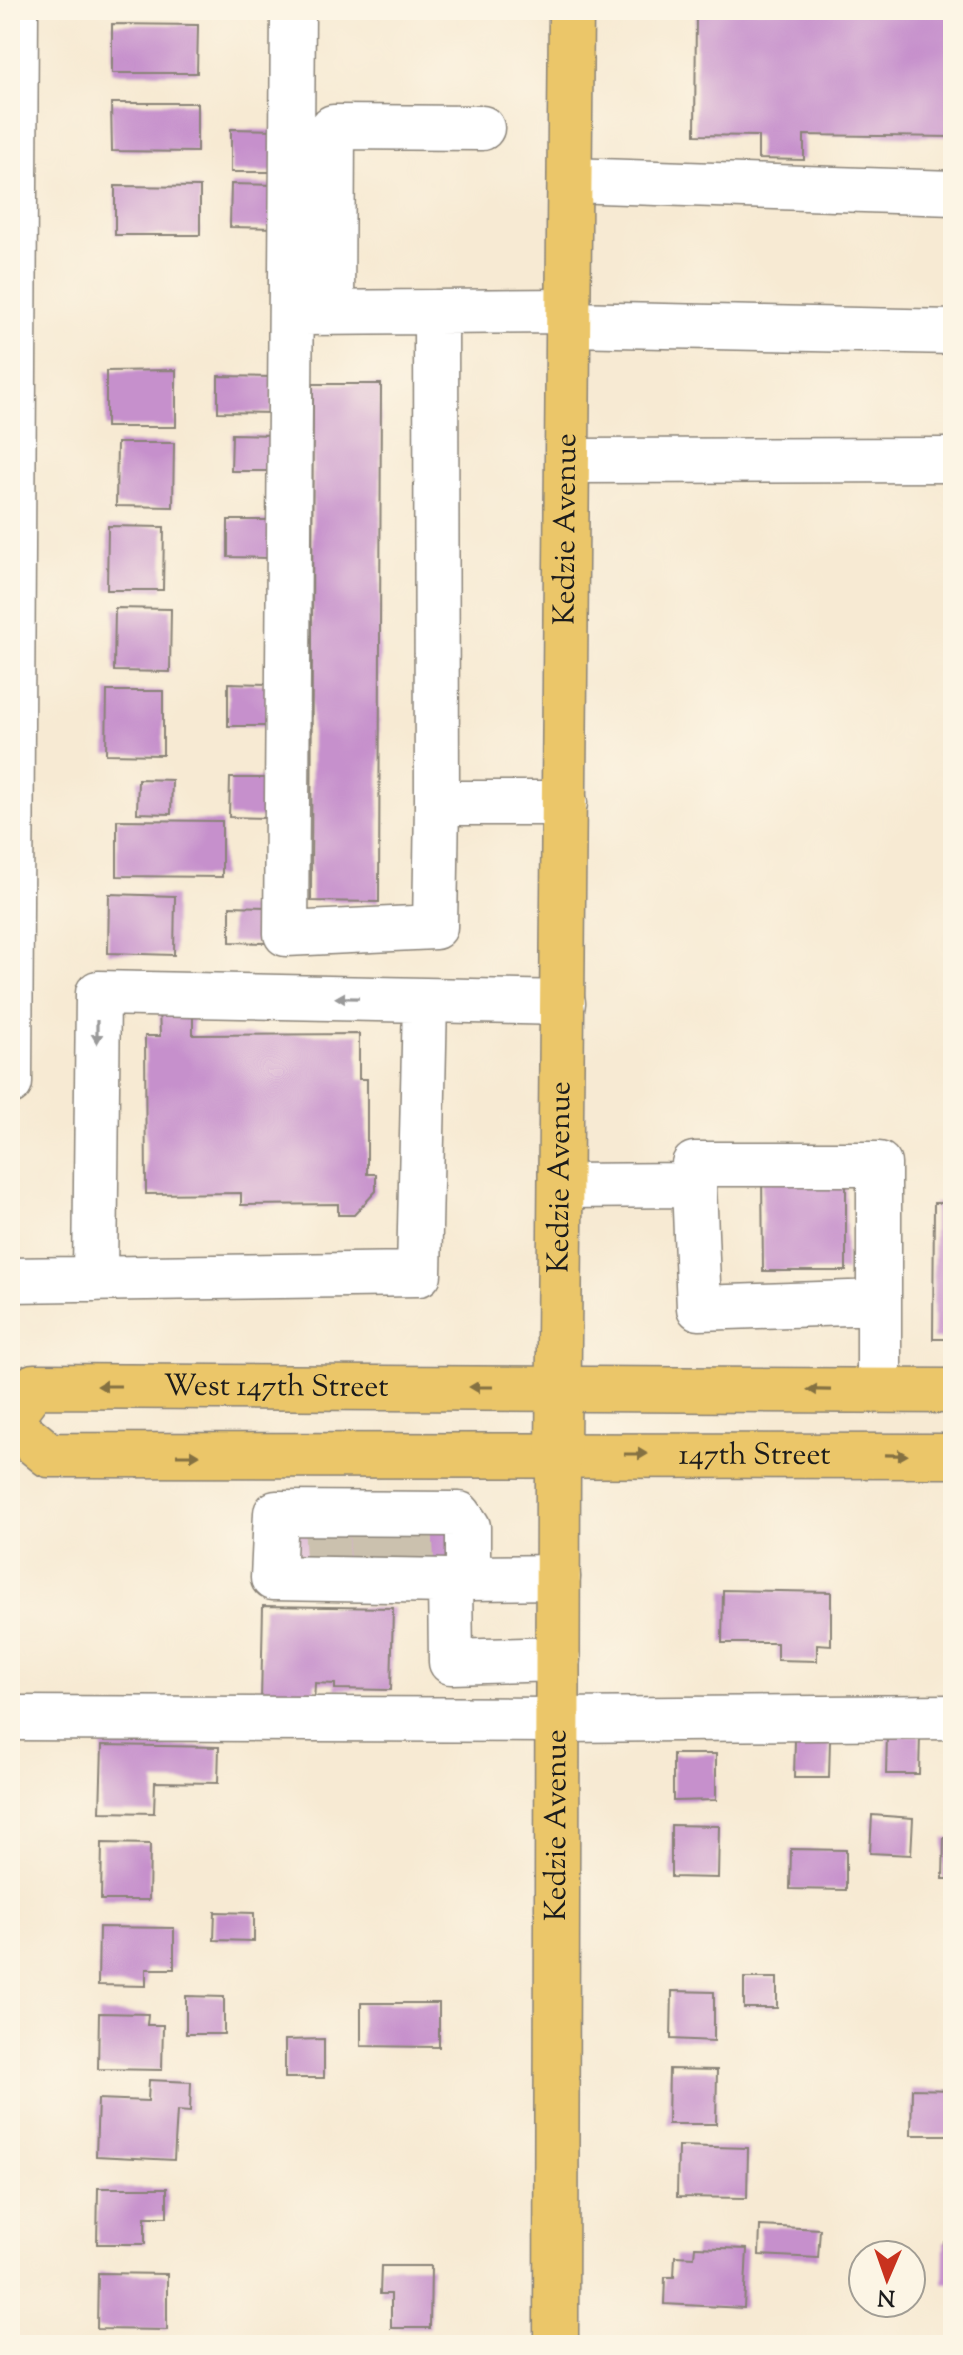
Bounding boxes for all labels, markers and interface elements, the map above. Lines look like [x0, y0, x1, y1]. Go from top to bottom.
street label: Kedzie Avenue [544, 433, 589, 625]
one-way arrow [334, 992, 359, 1004]
one-way arrow [91, 1020, 103, 1045]
street label: Kedzie Avenue [538, 1081, 583, 1273]
street label: West 147th Street [163, 1365, 389, 1409]
one-way arrow [96, 1380, 121, 1392]
one-way arrow [468, 1381, 493, 1393]
one-way arrow [806, 1383, 831, 1396]
street label: 147th Street [678, 1434, 831, 1477]
one-way arrow [624, 1448, 649, 1460]
one-way arrow [176, 1449, 201, 1461]
one-way arrow [884, 1449, 909, 1462]
street label: Kedzie Avenue [535, 1729, 579, 1921]
north arrow [847, 2239, 927, 2319]
text: N [877, 2280, 896, 2312]

